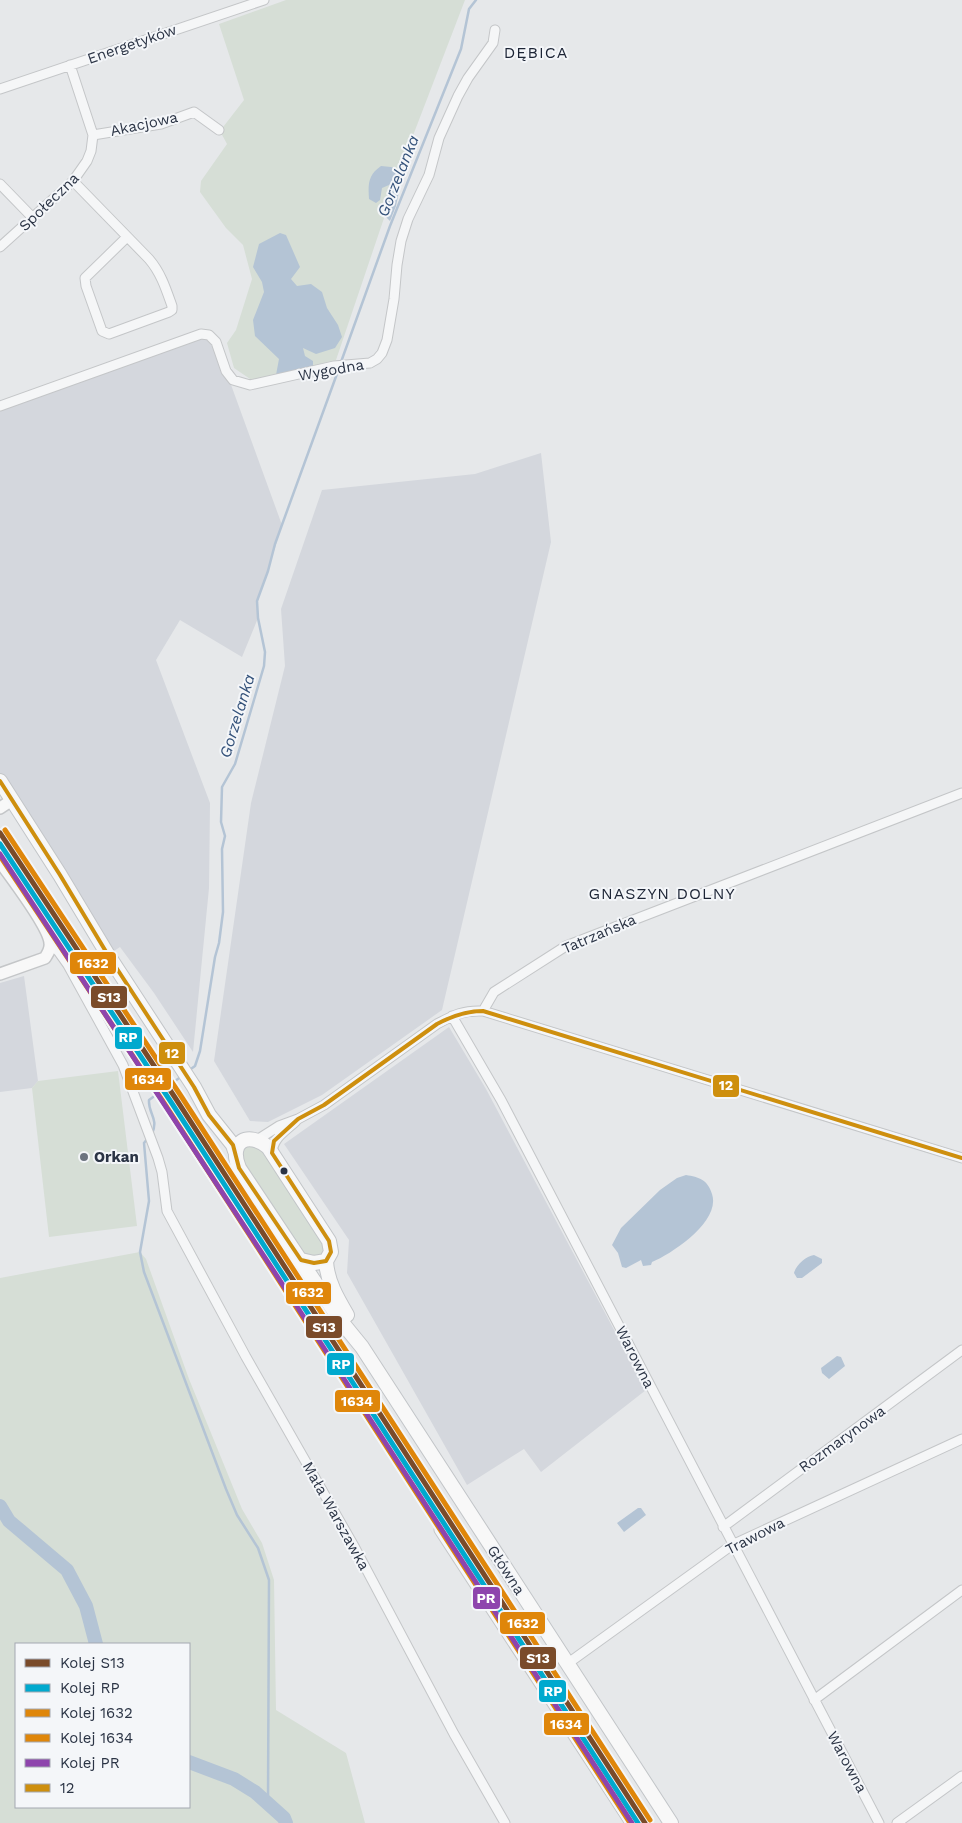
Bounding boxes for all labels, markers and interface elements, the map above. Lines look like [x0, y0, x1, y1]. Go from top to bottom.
street label: Energetyków [85, 20, 179, 68]
district label: DĘBICA [504, 43, 568, 62]
street label: Akacjowa [108, 108, 180, 140]
water label: Gorzelanka [373, 132, 423, 220]
street label: Społeczna [15, 169, 83, 235]
street label: Wygodna [297, 355, 366, 385]
water label: Gorzelanka [215, 672, 259, 760]
district label: GNASZYN DOLNY [588, 884, 736, 903]
street label: Tatrzańska [559, 910, 639, 958]
line badge: 1632 [69, 951, 117, 975]
text: 1632 [77, 955, 109, 971]
line badge: S13 [90, 985, 128, 1009]
text: S13 [97, 989, 121, 1005]
line badge: RP [114, 1026, 143, 1050]
text: RP [119, 1029, 138, 1045]
line badge: 12 [158, 1041, 186, 1065]
text: 12 [165, 1045, 179, 1061]
line badge: 1634 [124, 1067, 172, 1091]
text: 1634 [132, 1071, 164, 1087]
line badge: 12 [712, 1074, 740, 1098]
text: 12 [719, 1077, 733, 1093]
place label: Orkan [94, 1148, 139, 1166]
marker: Orkan [78, 1151, 90, 1163]
unlabelled marker [279, 1166, 289, 1176]
line badge: 1632 [285, 1281, 332, 1305]
text: 1632 [292, 1284, 324, 1300]
line badge: S13 [305, 1315, 343, 1339]
text: S13 [312, 1319, 336, 1335]
street label: Warowna [612, 1323, 659, 1392]
line badge: RP [326, 1352, 355, 1376]
text: RP [332, 1356, 351, 1372]
line badge: 1634 [334, 1389, 381, 1413]
text: 1634 [341, 1393, 373, 1409]
street label: Rozmarynowa [795, 1401, 889, 1476]
street label: Mała Warszawka [299, 1459, 374, 1574]
street label: Trawowa [722, 1513, 788, 1559]
street label: Główna [483, 1542, 529, 1599]
line badge: PR [472, 1586, 501, 1610]
text: PR [477, 1590, 496, 1606]
line badge: 1632 [499, 1611, 546, 1635]
text: 1632 [507, 1615, 539, 1631]
legend [15, 1643, 190, 1808]
line badge: S13 [519, 1646, 557, 1670]
text: S13 [526, 1650, 550, 1666]
text: Kolej S13 [60, 1654, 125, 1672]
text: Kolej RP [60, 1679, 120, 1697]
line badge: RP [538, 1679, 567, 1703]
text: RP [544, 1683, 563, 1699]
text: Kolej 1632 [60, 1704, 133, 1722]
line badge: 1634 [543, 1712, 590, 1736]
text: 1634 [550, 1716, 582, 1732]
street label: Warowna [823, 1728, 871, 1796]
text: Kolej 1634 [60, 1729, 133, 1747]
text: Kolej PR [60, 1754, 120, 1772]
text: 12 [60, 1779, 75, 1797]

